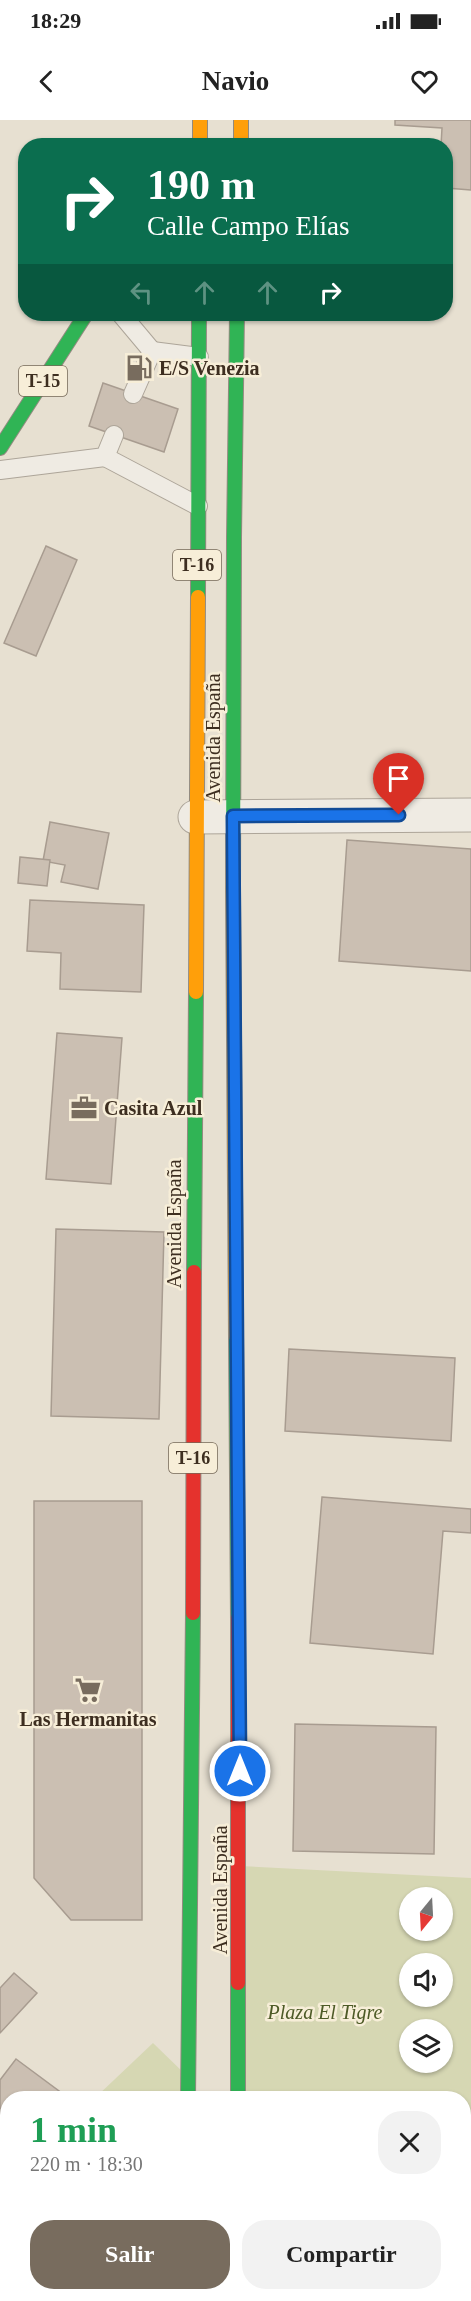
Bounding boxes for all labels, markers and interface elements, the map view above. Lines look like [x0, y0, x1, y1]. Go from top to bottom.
text: 18:29 [30, 8, 81, 33]
icon: back [30, 65, 63, 98]
icon: heart [408, 65, 441, 98]
text: Navio [202, 66, 269, 96]
icon: right [48, 162, 126, 240]
text: 190 m [147, 162, 256, 208]
text: Calle Campo Elías [147, 211, 349, 241]
icon: left [125, 276, 158, 309]
icon: ahead [188, 276, 221, 309]
icon: ahead [251, 276, 284, 309]
icon: right [314, 276, 347, 309]
fuel station icon: E/S Venezia [124, 353, 154, 383]
place label: E/S Venezia [159, 357, 260, 379]
road number: T-15 [19, 366, 67, 396]
road number: T-16 [173, 550, 221, 580]
street label: Avenida España [202, 673, 225, 803]
pin [373, 753, 424, 815]
icon: arrive [382, 762, 415, 795]
office icon: Casita Azul [69, 1093, 99, 1123]
place label: Casita Azul [104, 1097, 203, 1119]
street label: Avenida España [163, 1159, 186, 1289]
road number: T-16 [169, 1443, 217, 1473]
supermarket icon: Las Hermanitas [73, 1675, 103, 1705]
place label: Las Hermanitas [19, 1708, 157, 1730]
position arrow [208, 1739, 272, 1803]
street label: Avenida España [209, 1825, 232, 1955]
north arrow [399, 1887, 453, 1941]
map controls [399, 1887, 453, 2073]
button: sound [399, 1953, 453, 2007]
park label: Plaza El Tigre [267, 2001, 383, 2024]
button: layers [399, 2019, 453, 2073]
text: 1 min [30, 2110, 117, 2150]
button: close [378, 2111, 441, 2174]
text: 220 m · 18:30 [30, 2153, 143, 2175]
button: Salir [30, 2220, 230, 2289]
button: Compartir [242, 2220, 441, 2289]

